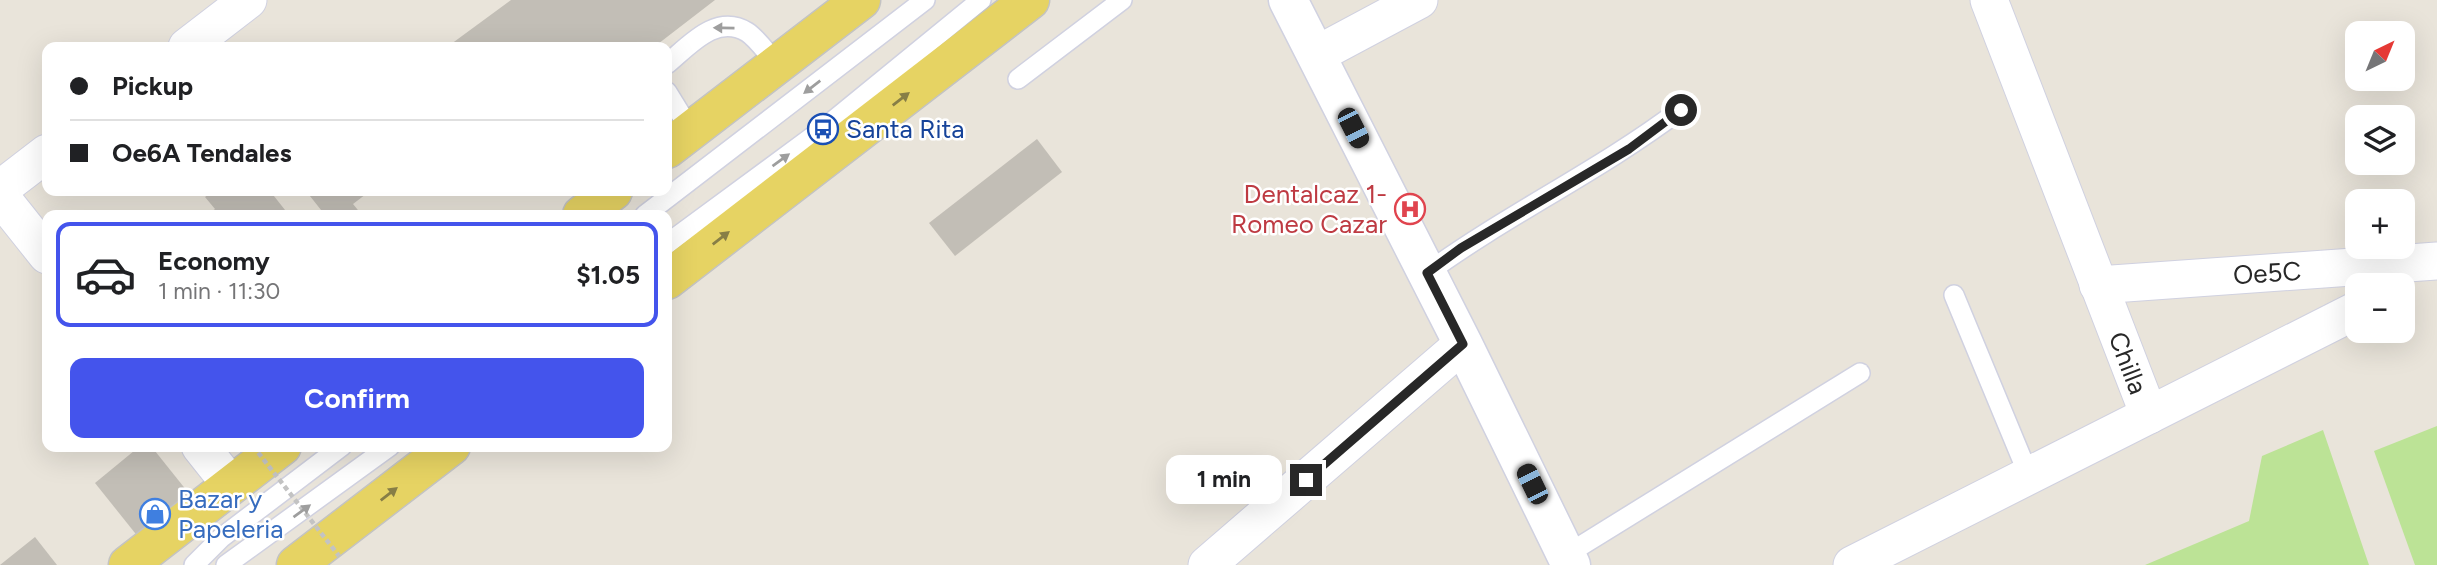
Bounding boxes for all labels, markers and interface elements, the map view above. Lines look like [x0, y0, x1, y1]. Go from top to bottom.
north arrow [2345, 21, 2415, 91]
map controls [2345, 21, 2415, 343]
one-way arrow [712, 22, 734, 34]
text: Pickup [112, 70, 193, 102]
one-way arrow [804, 79, 822, 94]
one-way arrow [892, 93, 910, 107]
route start [1665, 94, 1697, 126]
car [1335, 105, 1372, 151]
button: layers [2345, 105, 2415, 175]
bus stop icon: Santa Rita [806, 112, 840, 146]
place label: Santa Rita [846, 113, 965, 145]
text: Oe6A Tendales [112, 137, 292, 169]
one-way arrow [772, 153, 790, 167]
place label: Dentalcaz 1- Romeo Cazar [1231, 178, 1387, 240]
button: + [2345, 189, 2415, 259]
hospital icon: Dentalcaz 1- Romeo Cazar [1393, 192, 1427, 226]
one-way arrow [712, 232, 730, 246]
icon: car [74, 243, 137, 306]
text: Economy [158, 245, 270, 277]
street label: Oe5C [2232, 255, 2302, 291]
text: $1.05 [576, 259, 640, 291]
button: − [2345, 273, 2415, 343]
text: 1 min · 11:30 [158, 277, 280, 305]
street label: Chilla [2102, 327, 2154, 399]
button: Confirm [70, 358, 644, 438]
callout: 1 min [1166, 456, 1282, 504]
car [1514, 461, 1551, 507]
route end [1290, 464, 1322, 496]
text: 1 min [1197, 465, 1251, 493]
place label: Bazar y Papeleria [178, 483, 284, 545]
one-way arrow [380, 486, 398, 501]
shop icon: Bazar y Papeleria [138, 497, 172, 531]
one-way arrow [293, 505, 311, 519]

